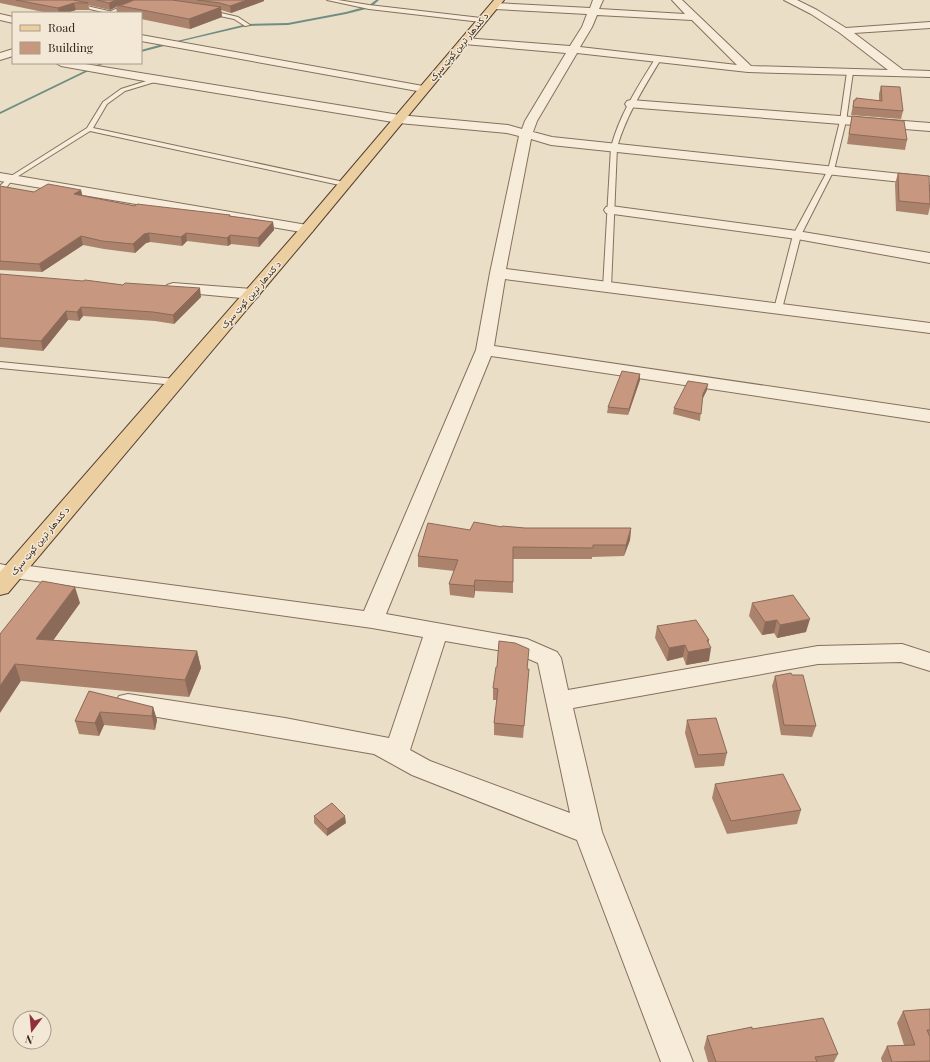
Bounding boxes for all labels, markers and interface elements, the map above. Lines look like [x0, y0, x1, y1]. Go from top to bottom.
street label: د کندهار ترين کوټ سړک [426, 10, 491, 84]
legend [12, 12, 142, 64]
text: Road [48, 19, 75, 35]
text: Building [48, 39, 94, 55]
street label: د کندهار ترين کوټ سړک [217, 258, 284, 331]
street label: د کندهار ترين کوټ سړک [7, 504, 72, 578]
north arrow [12, 1010, 52, 1050]
text: N [23, 1032, 35, 1048]

